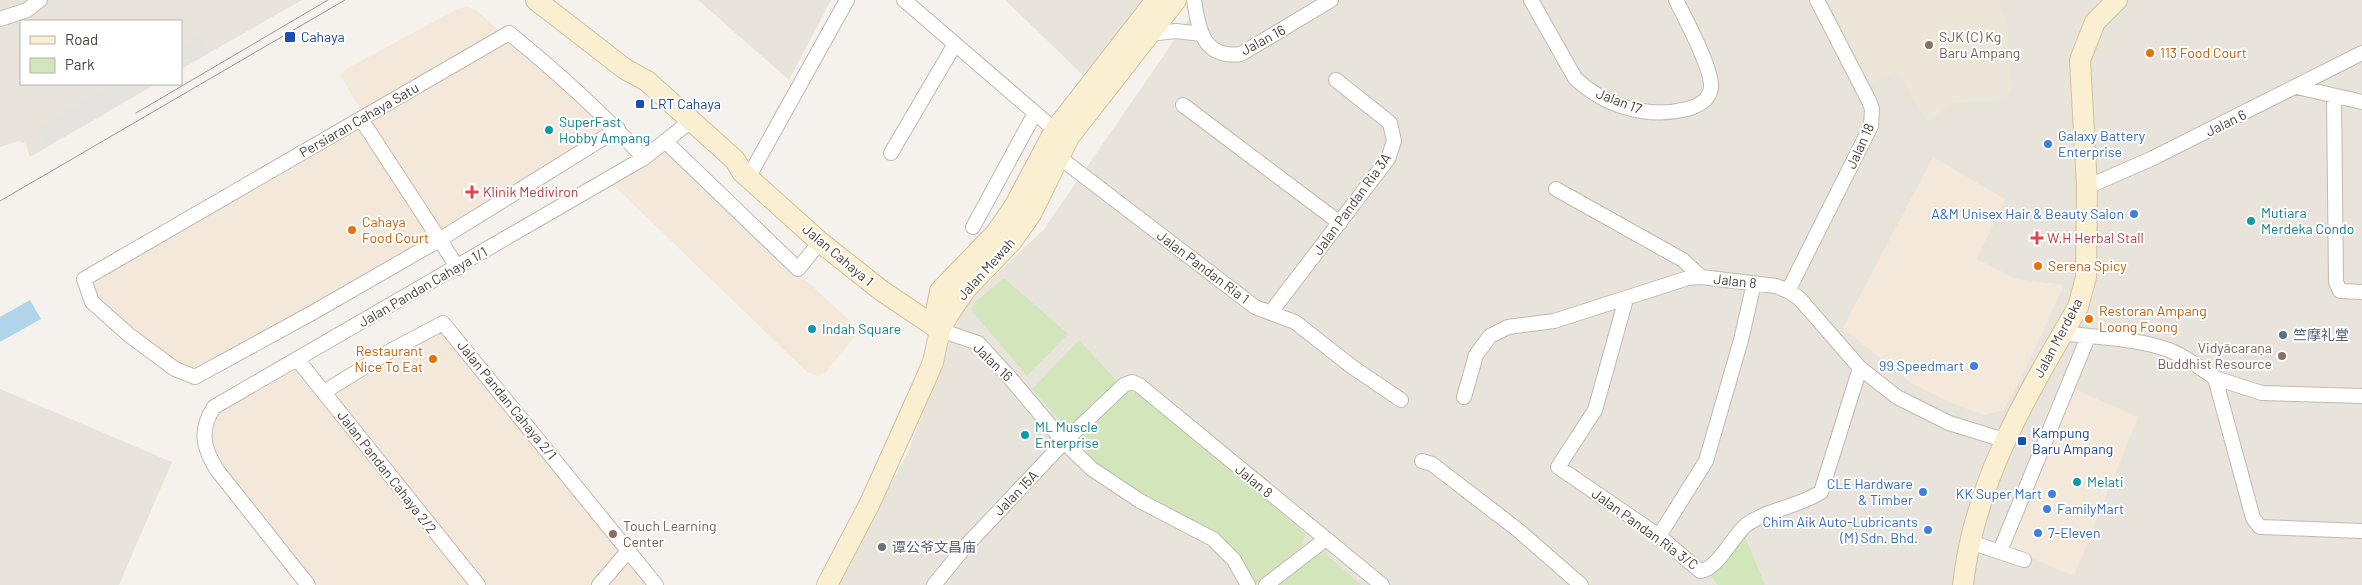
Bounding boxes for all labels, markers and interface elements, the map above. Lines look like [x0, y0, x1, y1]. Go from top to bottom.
legend [20, 20, 182, 85]
street label: Jalan 16 [1238, 21, 1288, 58]
place label: Cahaya [301, 28, 345, 45]
place label: SJK (C) Kg Baru Ampang [1939, 28, 2020, 61]
text: Road [65, 30, 98, 48]
marker: Cahaya [283, 30, 297, 44]
marker: SJK (C) Kg Baru Ampang [1923, 39, 1935, 51]
place label: 113 Food Court [2160, 44, 2247, 61]
marker: 113 Food Court [2144, 47, 2156, 59]
text: Park [65, 55, 95, 73]
street label: Persiaran Cahaya Satu [296, 78, 421, 161]
street label: Jalan 17 [1594, 84, 1645, 117]
place label: LRT Cahaya [650, 95, 721, 112]
marker: LRT Cahaya [634, 98, 646, 110]
street label: Jalan 6 [2203, 105, 2249, 140]
place label: SuperFast Hobby Ampang [559, 113, 650, 146]
street label: Jalan 18 [1842, 120, 1877, 171]
marker: SuperFast Hobby Ampang [543, 124, 555, 136]
place label: Galaxy Battery Enterprise [2058, 127, 2146, 160]
marker: Galaxy Battery Enterprise [2042, 138, 2054, 150]
street label: Jalan Pandan Ria 3A [1309, 149, 1395, 258]
place label: Klinik Mediviron [483, 183, 578, 200]
marker: Klinik Mediviron [465, 185, 479, 199]
place label: Mutiara Merdeka Condo [2261, 204, 2354, 237]
place label: A&M Unisex Hair & Beauty Salon [1931, 205, 2124, 222]
marker: A&M Unisex Hair & Beauty Salon [2128, 208, 2140, 220]
place label: Cahaya Food Court [362, 213, 429, 246]
marker: Mutiara Merdeka Condo [2245, 215, 2257, 227]
street label: Jalan Cahaya 1 [799, 220, 877, 289]
marker: Cahaya Food Court [346, 224, 358, 236]
street label: Jalan Pandan Ria 1 [1154, 226, 1253, 307]
place label: W.H Herbal Stall [2047, 229, 2144, 246]
marker: W.H Herbal Stall [2031, 232, 2043, 244]
street label: Jalan Mewah [953, 234, 1018, 303]
street label: Jalan Pandan Cahaya 1/1 [355, 243, 490, 330]
place label: Serena Spicy [2048, 257, 2127, 274]
marker: Serena Spicy [2032, 260, 2044, 272]
street label: Jalan 8 [1713, 270, 1757, 291]
street label: Jalan Merdeka [2029, 295, 2086, 380]
place label: Restoran Ampang Loong Foong [2099, 302, 2207, 335]
marker: Restoran Ampang Loong Foong [2083, 313, 2095, 325]
place label: Indah Square [822, 320, 901, 337]
marker: Indah Square [806, 323, 818, 335]
place label: 竺摩礼堂 [2293, 326, 2349, 343]
marker: 竺摩礼堂 [2277, 329, 2289, 341]
street label: Jalan Pandan Cahaya 2/1 [454, 337, 561, 463]
street label: Jalan 16 [970, 339, 1017, 384]
place label: Vidyācaraṇa Buddhist Resource [2157, 339, 2272, 372]
place label: Restaurant Nice To Eat [354, 342, 423, 375]
marker: Vidyācaraṇa Buddhist Resource [2276, 350, 2288, 362]
marker: Restaurant Nice To Eat [427, 353, 439, 365]
place label: 99 Speedmart [1879, 357, 1964, 374]
marker: 99 Speedmart [1968, 360, 1980, 372]
street label: Jalan Pandan Cahaya 2/2 [334, 407, 441, 536]
place label: ML Muscle Enterprise [1035, 418, 1099, 451]
place label: Kampung Baru Ampang [2032, 424, 2113, 457]
marker: ML Muscle Enterprise [1019, 429, 1031, 441]
marker: Kampung Baru Ampang [2016, 435, 2028, 447]
street label: Jalan 8 [1232, 460, 1276, 501]
street label: Jalan 15A [990, 466, 1042, 519]
place label: Melati [2087, 473, 2123, 490]
place label: CLE Hardware & Timber [1827, 475, 1913, 508]
marker: Melati [2071, 476, 2083, 488]
street label: Jalan Pandan Ria 3/C [1589, 484, 1702, 573]
place label: KK Super Mart [1956, 485, 2042, 502]
marker: CLE Hardware & Timber [1917, 486, 1929, 498]
marker: KK Super Mart [2046, 488, 2058, 500]
place label: FamilyMart [2057, 500, 2124, 517]
marker: FamilyMart [2041, 503, 2053, 515]
place label: Chim Aik Auto-Lubricants (M) Sdn. Bhd. [1763, 513, 1918, 546]
place label: Touch Learning Center [623, 517, 717, 550]
marker: Chim Aik Auto-Lubricants (M) Sdn. Bhd. [1922, 524, 1934, 536]
place label: 7-Eleven [2048, 524, 2101, 541]
marker: 7-Eleven [2032, 527, 2044, 539]
marker: Touch Learning Center [607, 528, 619, 540]
place label: 谭公爷文昌庙 [892, 538, 976, 555]
marker: 谭公爷文昌庙 [876, 541, 888, 553]

